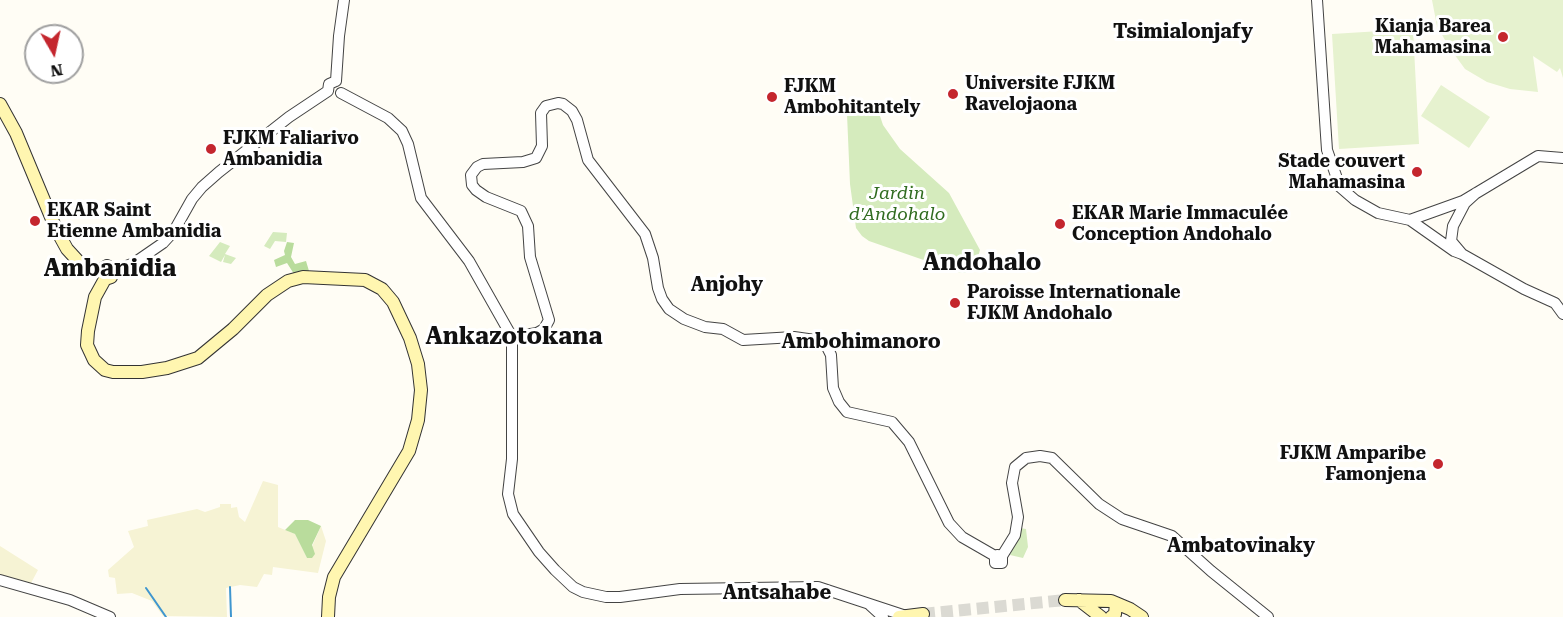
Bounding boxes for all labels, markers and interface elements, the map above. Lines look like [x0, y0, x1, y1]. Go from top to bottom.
place label: Kianja Barea Mahamasina [1374, 16, 1491, 58]
district label: Tsimialonjafy [1113, 20, 1253, 44]
north arrow [24, 24, 84, 84]
marker: Kianja Barea Mahamasina [1496, 30, 1510, 44]
text: N [49, 60, 64, 81]
place label: Universite FJKM Ravelojaona [965, 73, 1115, 116]
place label: FJKM Ambohitantely [784, 76, 920, 118]
marker: Universite FJKM Ravelojaona [946, 87, 960, 101]
marker: FJKM Ambohitantely [765, 90, 779, 104]
place label: FJKM Faliarivo Ambanidia [223, 128, 359, 170]
marker: FJKM Faliarivo Ambanidia [204, 142, 218, 156]
place label: Stade couvert Mahamasina [1278, 151, 1405, 194]
marker: Stade couvert Mahamasina [1410, 165, 1424, 179]
park label: Jardin d'Andohalo [849, 183, 945, 226]
place label: EKAR Saint Etienne Ambanidia [47, 200, 221, 242]
place label: EKAR Marie Immaculée Conception Andohalo [1072, 203, 1288, 246]
marker: EKAR Saint Etienne Ambanidia [28, 214, 42, 228]
marker: EKAR Marie Immaculée Conception Andohalo [1053, 217, 1067, 231]
district label: Andohalo [923, 249, 1041, 277]
district label: Ambanidia [44, 255, 176, 283]
district label: Anjohy [691, 273, 763, 297]
place label: Paroisse Internationale FJKM Andohalo [967, 282, 1181, 324]
marker: Paroisse Internationale FJKM Andohalo [948, 296, 962, 310]
district label: Ankazotokana [425, 323, 603, 351]
district label: Ambohimanoro [781, 330, 941, 354]
place label: FJKM Amparibe Famonjena [1280, 443, 1426, 486]
marker: FJKM Amparibe Famonjena [1431, 457, 1445, 471]
district label: Ambatovinaky [1167, 534, 1315, 558]
district label: Antsahabe [723, 581, 831, 605]

